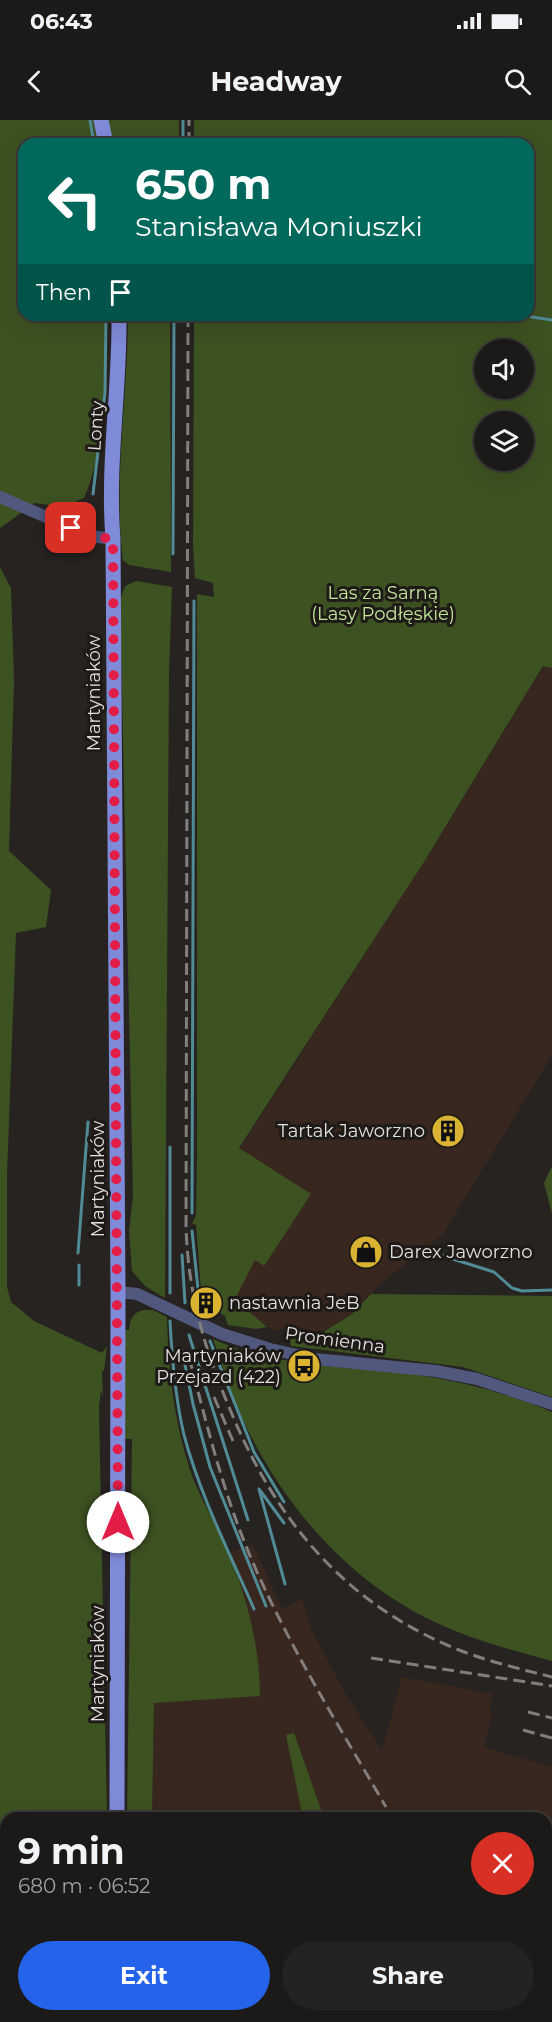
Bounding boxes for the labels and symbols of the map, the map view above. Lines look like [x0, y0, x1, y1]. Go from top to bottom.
street label: Lonty [83, 400, 109, 452]
pin [45, 502, 96, 553]
park label: Las za Sarną (Lasy Podłęskie) [311, 582, 455, 625]
street label: Martyniaków [83, 635, 105, 751]
building icon: Tartak Jaworzno [430, 1113, 466, 1149]
place label: Tartak Jaworzno [278, 1120, 425, 1142]
street label: Martyniaków [87, 1121, 109, 1237]
shop icon: Darex Jaworzno [348, 1234, 384, 1270]
place label: Darex Jaworzno [389, 1241, 533, 1263]
building icon: nastawnia JeB [188, 1285, 224, 1321]
place label: nastawnia JeB [229, 1292, 360, 1314]
street label: Promienna [284, 1322, 386, 1358]
place label: Martyniaków Przejazd (422) [156, 1345, 281, 1388]
bus stop icon: Martyniaków Przejazd (422) [286, 1348, 322, 1384]
position arrow [86, 1490, 150, 1554]
street label: Martyniaków [87, 1606, 109, 1722]

